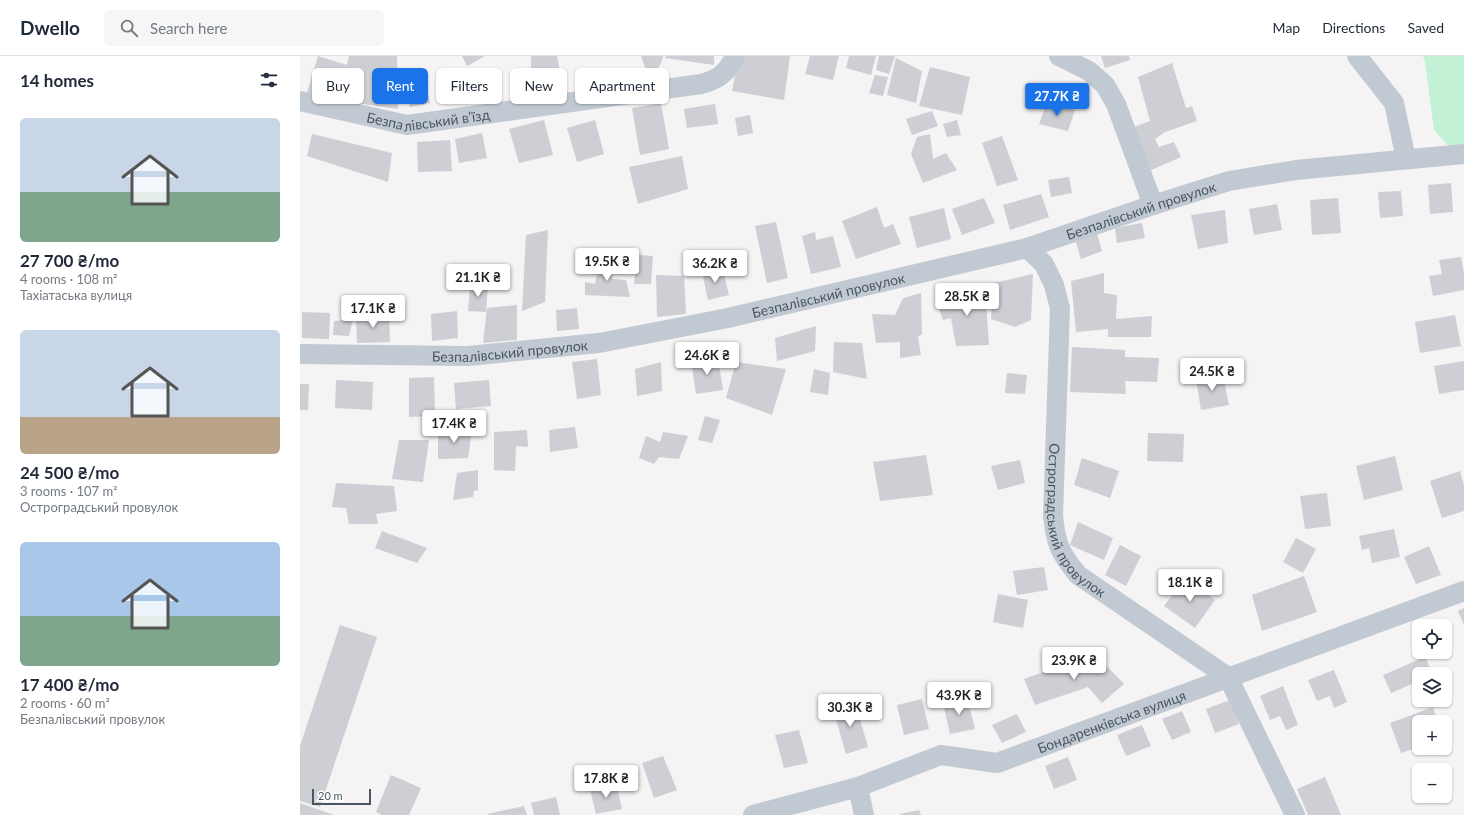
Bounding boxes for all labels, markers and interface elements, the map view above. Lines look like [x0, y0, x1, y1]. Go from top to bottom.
search box [104, 10, 384, 46]
text: Dwello [20, 16, 80, 39]
icon: search [118, 17, 140, 39]
text: Search here [150, 19, 227, 37]
text: Map [1273, 19, 1300, 36]
text: Directions [1322, 19, 1385, 36]
text: Saved [1407, 19, 1444, 36]
chip: Buy [312, 68, 364, 104]
chip: Rent [372, 68, 428, 104]
chip: Filters [436, 68, 502, 104]
chip: New [510, 68, 567, 104]
chip: Apartment [575, 68, 669, 104]
icon: filters [258, 69, 280, 91]
text: 14 homes [20, 70, 94, 91]
pin: 27.7K ₴ [1020, 83, 1094, 117]
text: 27.7K ₴ [1034, 88, 1080, 104]
street label: Безпалівський в’їзд [365, 105, 491, 134]
icon: home [114, 144, 186, 216]
street label: Безпалівський провулок [1064, 177, 1218, 243]
pin: 19.5K ₴ [570, 248, 644, 282]
text: 27 700 ₴/mo [20, 250, 119, 271]
pin: 36.2K ₴ [678, 250, 752, 284]
text: 19.5K ₴ [584, 253, 630, 269]
text: 36.2K ₴ [692, 255, 738, 271]
pin: 21.1K ₴ [441, 264, 515, 298]
street label: Безпалівський провулок [750, 268, 907, 321]
text: 21.1K ₴ [455, 269, 501, 285]
text: 4 rooms · 108 m² [20, 271, 117, 287]
pin: 28.5K ₴ [930, 283, 1004, 317]
text: Тахіатаська вулиця [20, 287, 132, 303]
text: 28.5K ₴ [944, 288, 990, 304]
pin: 17.1K ₴ [336, 295, 410, 329]
text: 17.1K ₴ [350, 300, 396, 316]
street label: Безпалівський провулок [432, 336, 589, 365]
pin: 24.6K ₴ [670, 342, 744, 376]
text: 24.6K ₴ [684, 347, 730, 363]
icon: home [114, 356, 186, 428]
pin: 24.5K ₴ [1175, 358, 1249, 392]
text: 24.5K ₴ [1189, 363, 1235, 379]
pin: 17.4K ₴ [417, 410, 491, 444]
text: 17.4K ₴ [431, 415, 477, 431]
street label: Остроградський провулок [1044, 443, 1110, 601]
text: 24 500 ₴/mo [20, 462, 119, 483]
text: 3 rooms · 107 m² [20, 483, 117, 499]
text: Остроградський провулок [20, 499, 178, 515]
icon: home [114, 568, 186, 640]
pin: 18.1K ₴ [1153, 569, 1227, 603]
text: 18.1K ₴ [1167, 574, 1213, 590]
map controls [1412, 619, 1452, 803]
button: locate [1412, 619, 1452, 659]
pin: 23.9K ₴ [1037, 647, 1111, 681]
text: 23.9K ₴ [1051, 652, 1097, 668]
button: layers [1412, 667, 1452, 707]
text: 17 400 ₴/mo [20, 674, 119, 695]
pin: 43.9K ₴ [922, 682, 996, 716]
street label: Бондаренківська вулиця [1035, 686, 1188, 756]
text: 43.9K ₴ [936, 687, 982, 703]
pin: 30.3K ₴ [813, 694, 887, 728]
text: 2 rooms · 60 m² [20, 695, 110, 711]
text: 30.3K ₴ [827, 699, 873, 715]
text: Безпалівський провулок [20, 711, 165, 727]
button: + [1412, 715, 1452, 755]
button: − [1412, 763, 1452, 803]
pin: 17.8K ₴ [569, 765, 643, 799]
text: 17.8K ₴ [583, 770, 629, 786]
scale bar [312, 787, 371, 806]
text: 20 m [318, 789, 343, 802]

